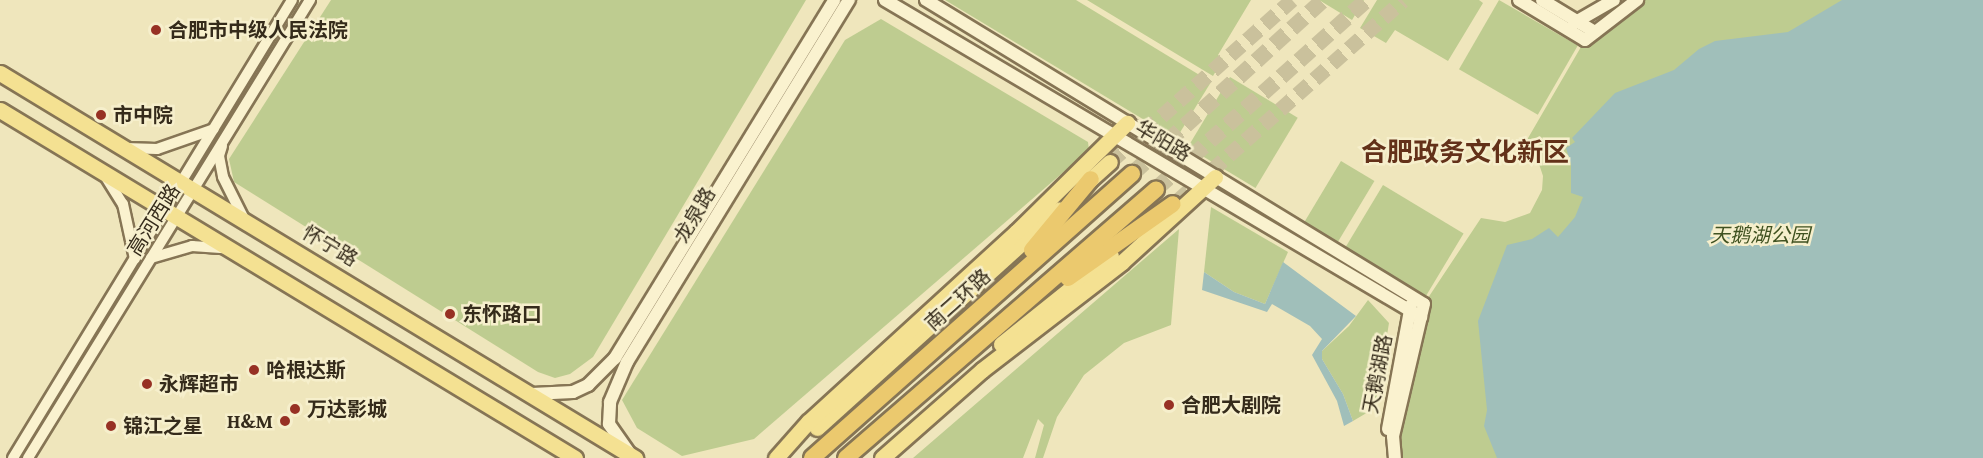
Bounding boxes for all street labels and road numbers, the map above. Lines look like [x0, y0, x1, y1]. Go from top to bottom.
street label: 华阳路 [1131, 115, 1195, 167]
street label: 高河西路 [123, 180, 185, 260]
street label: 龙泉路 [669, 183, 721, 247]
street label: 怀宁路 [298, 220, 362, 272]
street label: 南二环路 [920, 264, 996, 336]
street label: 天鹅湖路 [1359, 332, 1397, 416]

